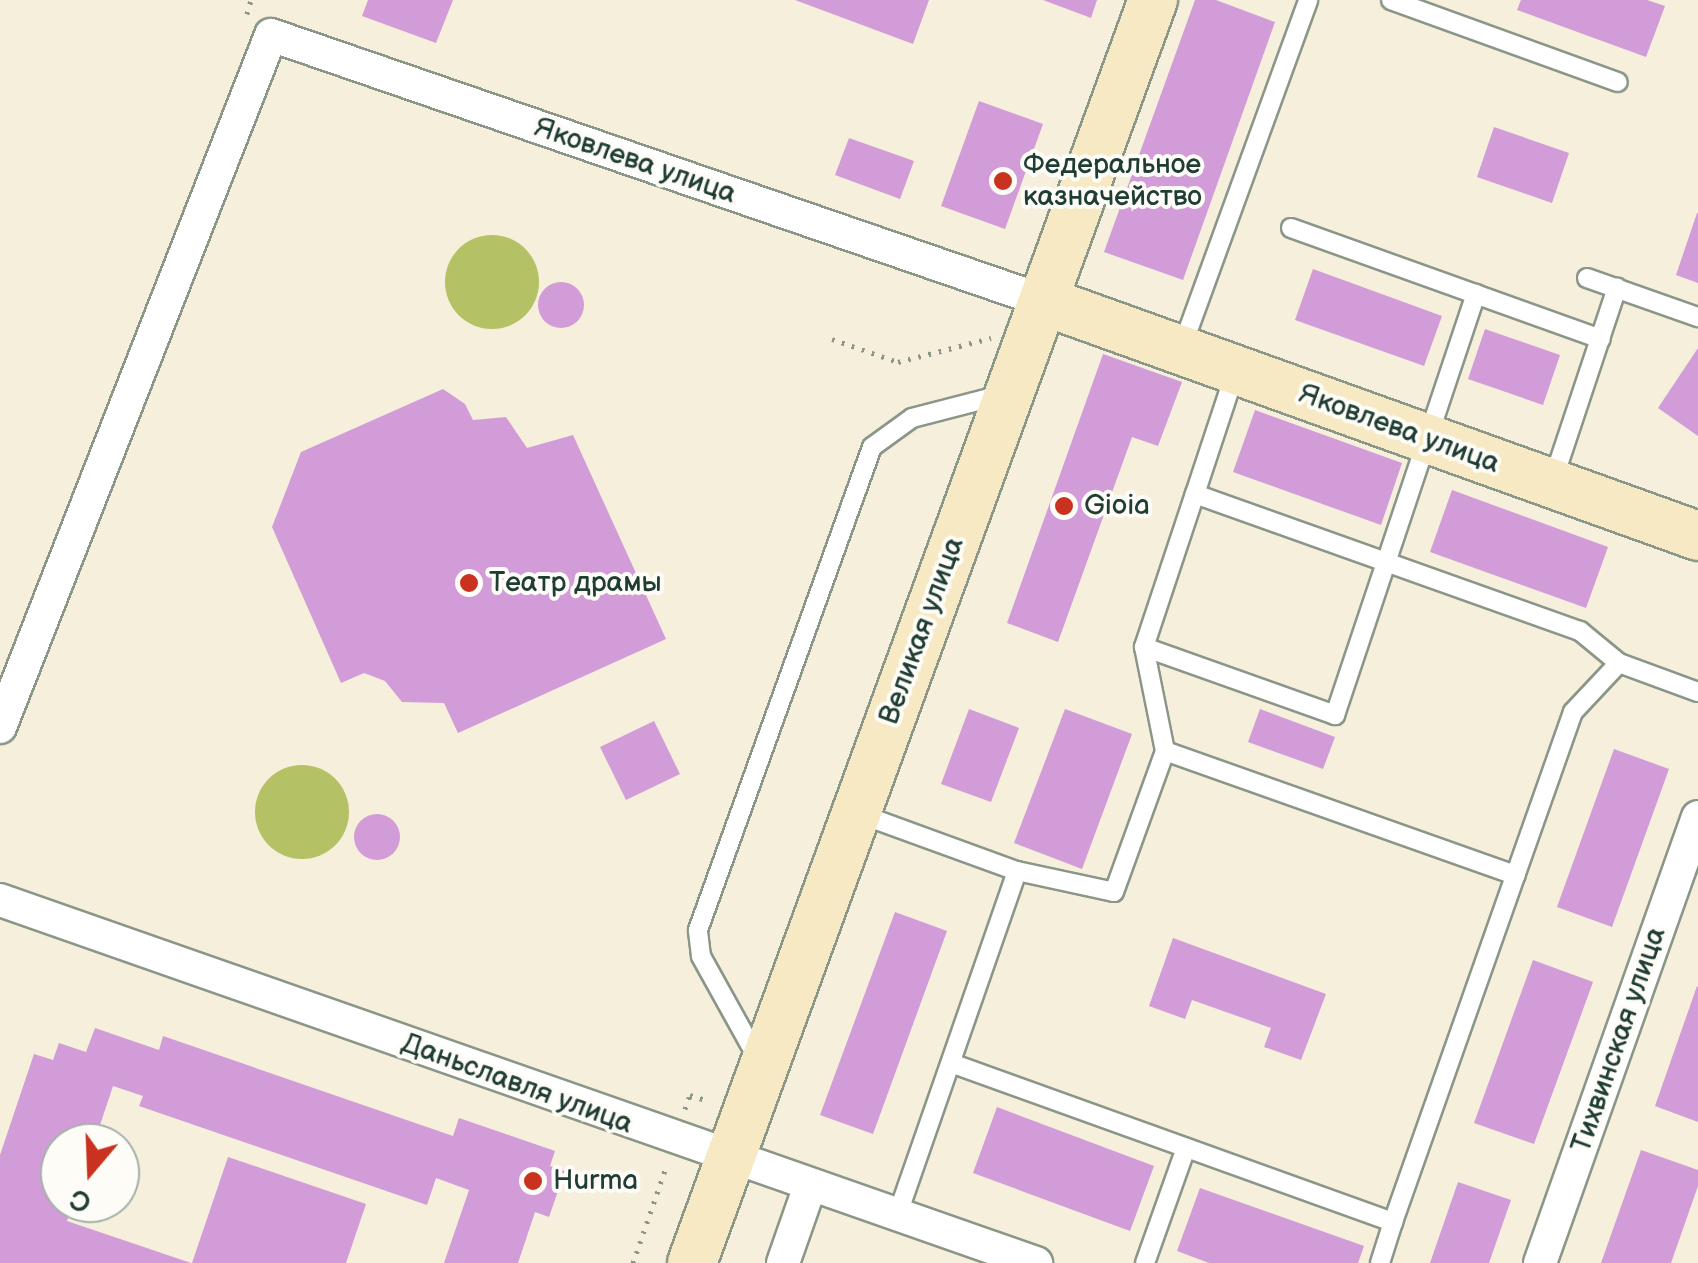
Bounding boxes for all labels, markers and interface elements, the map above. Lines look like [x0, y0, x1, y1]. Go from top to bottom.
street label: Яковлева улица [530, 111, 740, 211]
place label: Федеральное казначейство [1023, 148, 1202, 214]
marker: Федеральное казначейство [992, 170, 1014, 192]
street label: Яковлева улица [1294, 377, 1504, 481]
place label: Gioia [1084, 489, 1150, 523]
marker: Gioia [1053, 495, 1075, 517]
street label: Великая улица [873, 533, 971, 729]
place label: Театр драмы [489, 566, 662, 600]
marker: Театр драмы [458, 572, 480, 594]
street label: Тихвинская улица [1565, 923, 1673, 1157]
street label: Даньславля улица [397, 1027, 637, 1141]
north arrow [40, 1123, 140, 1223]
place label: Hurma [553, 1164, 638, 1198]
marker: Hurma [522, 1170, 544, 1192]
text: С [66, 1181, 95, 1219]

